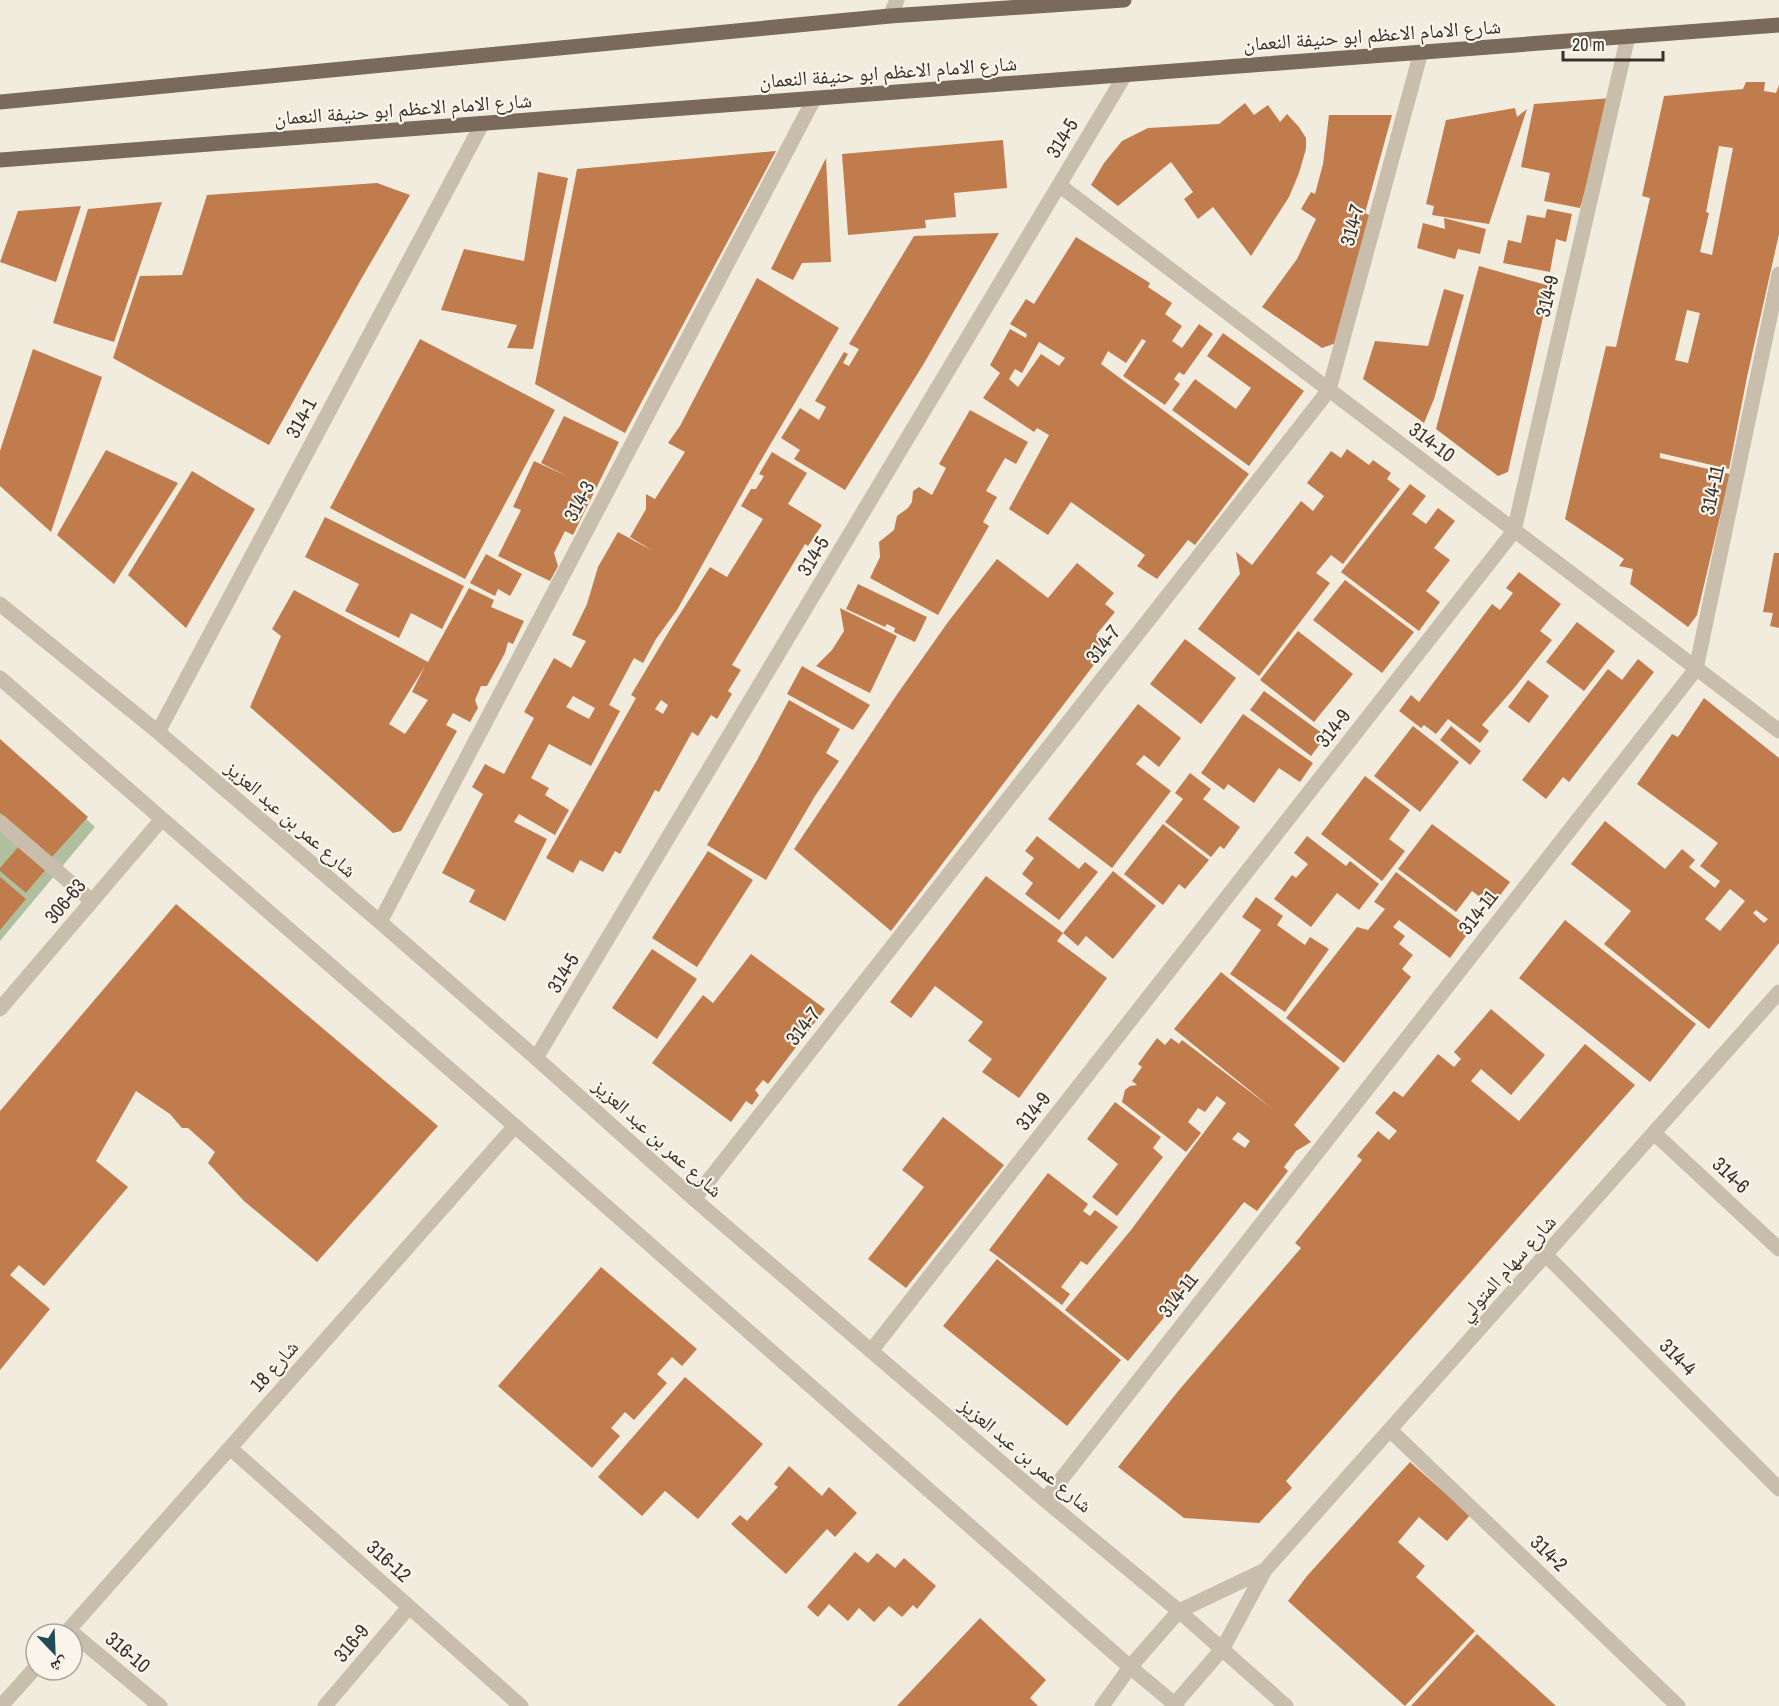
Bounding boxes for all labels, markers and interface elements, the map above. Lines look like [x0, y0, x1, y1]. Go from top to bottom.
street label: شارع الامام الاعظم ابو حنيفة النعمان [1242, 12, 1502, 58]
scale bar [1563, 24, 1664, 62]
text: 20 m [1572, 32, 1605, 57]
street label: شارع الامام الاعظم ابو حنيفة النعمان [758, 49, 1018, 95]
street label: شارع الامام الاعظم ابو حنيفة النعمان [273, 86, 533, 132]
street label: 314-5 [1039, 113, 1084, 163]
street label: 314-7 [1333, 201, 1370, 249]
street label: 314-9 [1529, 272, 1564, 319]
street label: 314-1 [279, 393, 322, 443]
street label: 314-10 [1404, 415, 1461, 468]
street label: 314-11 [1693, 463, 1730, 517]
street label: 314-3 [557, 476, 600, 526]
street label: 314-5 [790, 531, 835, 581]
street label: 314-7 [1079, 619, 1126, 669]
street label: 314-9 [1309, 703, 1356, 753]
street label: شارع عمر بن عبد العزيز [219, 753, 363, 883]
street label: 306-63 [38, 872, 91, 929]
street label: 314-11 [1452, 884, 1504, 940]
street label: 314-5 [540, 948, 585, 998]
street label: 314-7 [779, 1001, 826, 1051]
street label: شارع عمر بن عبد العزيز [587, 1072, 729, 1203]
street label: 314-9 [1009, 1086, 1056, 1136]
street label: 314-6 [1707, 1150, 1756, 1199]
street label: شارع سهام المتولي [1452, 1209, 1564, 1329]
street label: 314-11 [1152, 1267, 1204, 1323]
street label: 314-4 [1654, 1332, 1703, 1381]
street label: شارع 18 [243, 1334, 304, 1397]
street label: شارع عمر بن عبد العزيز [953, 1390, 1098, 1518]
street label: 314-2 [1525, 1528, 1574, 1577]
street label: 316-12 [361, 1534, 417, 1588]
street label: 316-9 [327, 1618, 374, 1667]
north arrow [24, 1622, 84, 1682]
street label: 316-10 [100, 1625, 157, 1678]
text: ش [48, 1652, 72, 1679]

